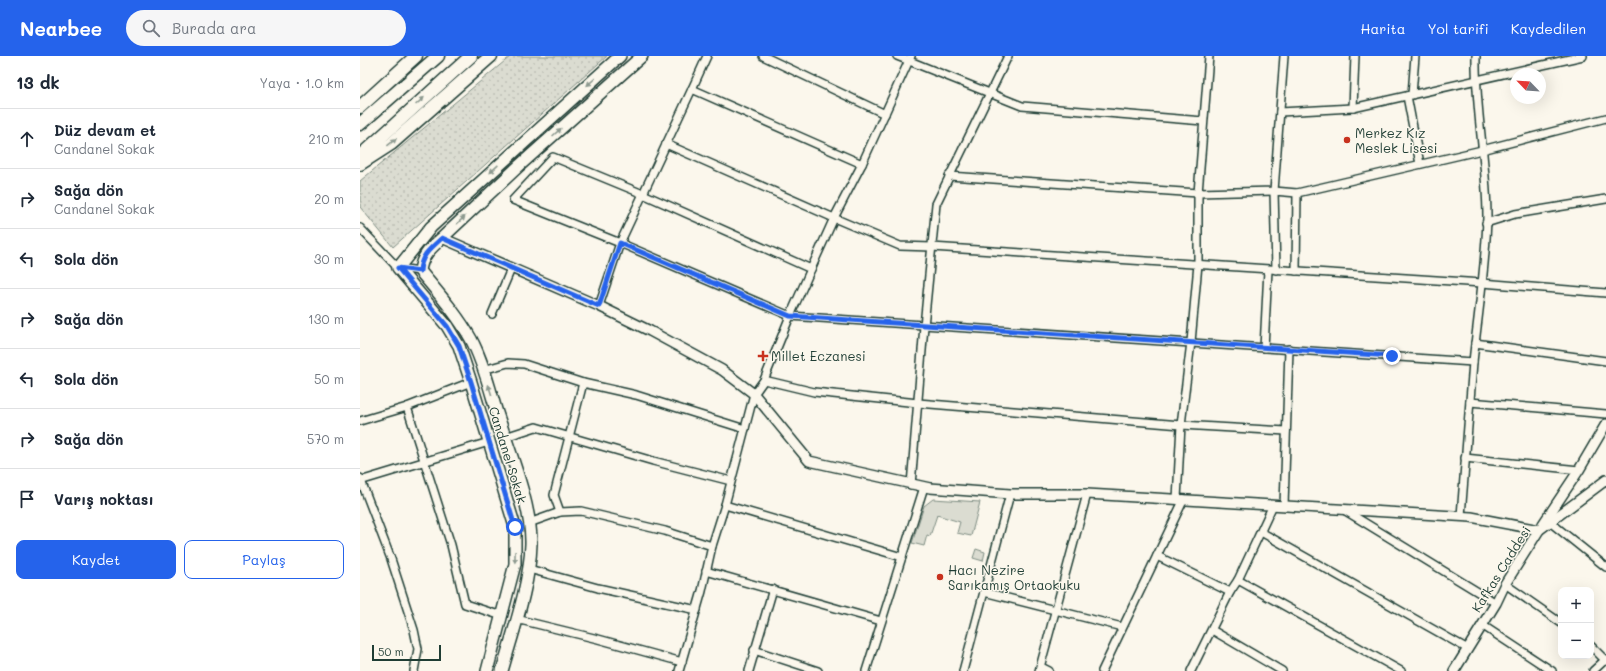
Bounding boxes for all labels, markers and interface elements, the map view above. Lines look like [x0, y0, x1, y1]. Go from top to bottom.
search box [126, 10, 406, 46]
text: Nearbee [20, 16, 102, 41]
icon: search [140, 17, 162, 39]
text: Burada ara [172, 18, 256, 38]
text: Harita [1361, 19, 1405, 38]
text: Yol tarifi [1427, 19, 1489, 38]
text: Kaydedilen [1511, 19, 1586, 38]
north arrow [1510, 68, 1546, 104]
text: 13 dk [16, 71, 60, 93]
text: Yaya · 1.0 km [259, 74, 344, 91]
one-way arrow [586, 77, 595, 86]
one-way arrow [415, 97, 425, 106]
text: Düz devam et [54, 120, 156, 140]
place label: Merkez Kız Meslek Lisesi [1355, 124, 1438, 156]
icon: ahead [16, 128, 38, 150]
one-way arrow [551, 128, 562, 137]
text: 210 m [308, 130, 344, 147]
marker: Merkez Kız Meslek Lisesi [1342, 135, 1352, 145]
one-way arrow [387, 138, 398, 147]
text: Candanel Sokak [54, 140, 155, 157]
one-way arrow [489, 164, 499, 174]
text: Sağa dön [54, 180, 123, 200]
icon: right [16, 188, 38, 210]
text: 20 m [314, 190, 344, 207]
text: Candanel Sokak [54, 200, 155, 217]
one-way arrow [456, 216, 465, 225]
icon: left [16, 248, 38, 270]
text: Sola dön [54, 249, 118, 269]
text: 30 m [314, 250, 344, 267]
icon: right [16, 308, 38, 330]
text: Sağa dön [54, 309, 123, 329]
text: 130 m [308, 310, 344, 327]
place label: Millet Eczanesi [771, 347, 866, 364]
route end [1383, 347, 1401, 365]
marker: Millet Eczanesi [758, 351, 768, 361]
icon: left [16, 368, 38, 390]
text: Sola dön [54, 369, 118, 389]
text: 50 m [314, 370, 344, 387]
one-way arrow [486, 383, 492, 395]
street label: Candanel Sokak [486, 404, 531, 505]
icon: right [16, 428, 38, 450]
text: Sağa dön [54, 429, 123, 449]
text: 570 m [307, 430, 344, 447]
icon: arrive [16, 488, 38, 510]
text: Varış noktası [54, 489, 154, 509]
route start [506, 518, 524, 536]
street label: Kafkas Caddesi [1467, 522, 1534, 615]
button: Kaydet [16, 540, 176, 579]
button: Paylaş [184, 540, 344, 579]
one-way arrow [512, 551, 518, 564]
place label: Hacı Nezire Sarıkamış Ortaokuku [948, 561, 1080, 593]
marker: Hacı Nezire Sarıkamış Ortaokuku [935, 572, 945, 582]
map controls [1558, 587, 1594, 659]
button: + [1558, 587, 1594, 623]
button: − [1558, 623, 1594, 659]
scale bar [372, 643, 441, 662]
text: 50 m [378, 644, 404, 659]

